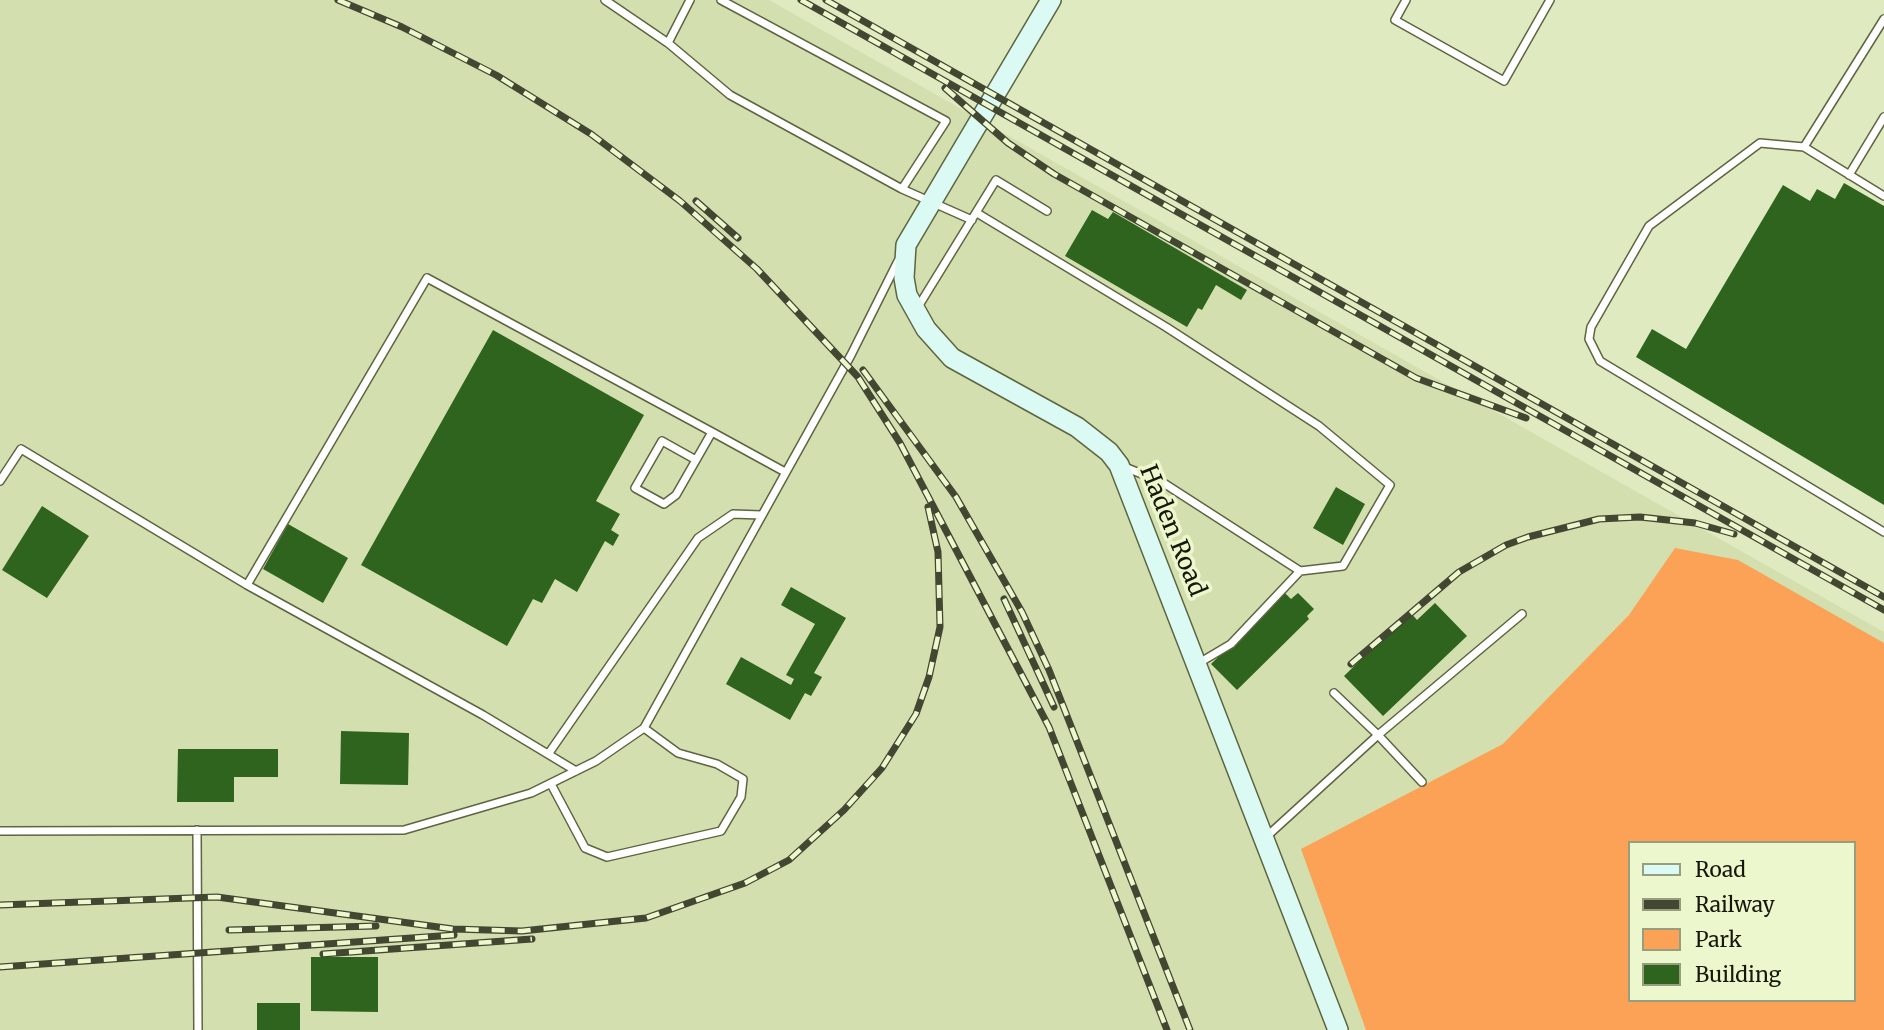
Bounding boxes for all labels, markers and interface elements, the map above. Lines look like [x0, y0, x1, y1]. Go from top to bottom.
street label: Haden Road [1133, 461, 1211, 601]
legend [1629, 841, 1856, 1002]
text: Road [1695, 856, 1746, 883]
text: Railway [1695, 891, 1775, 918]
text: Park [1695, 926, 1742, 953]
text: Building [1695, 961, 1781, 988]

